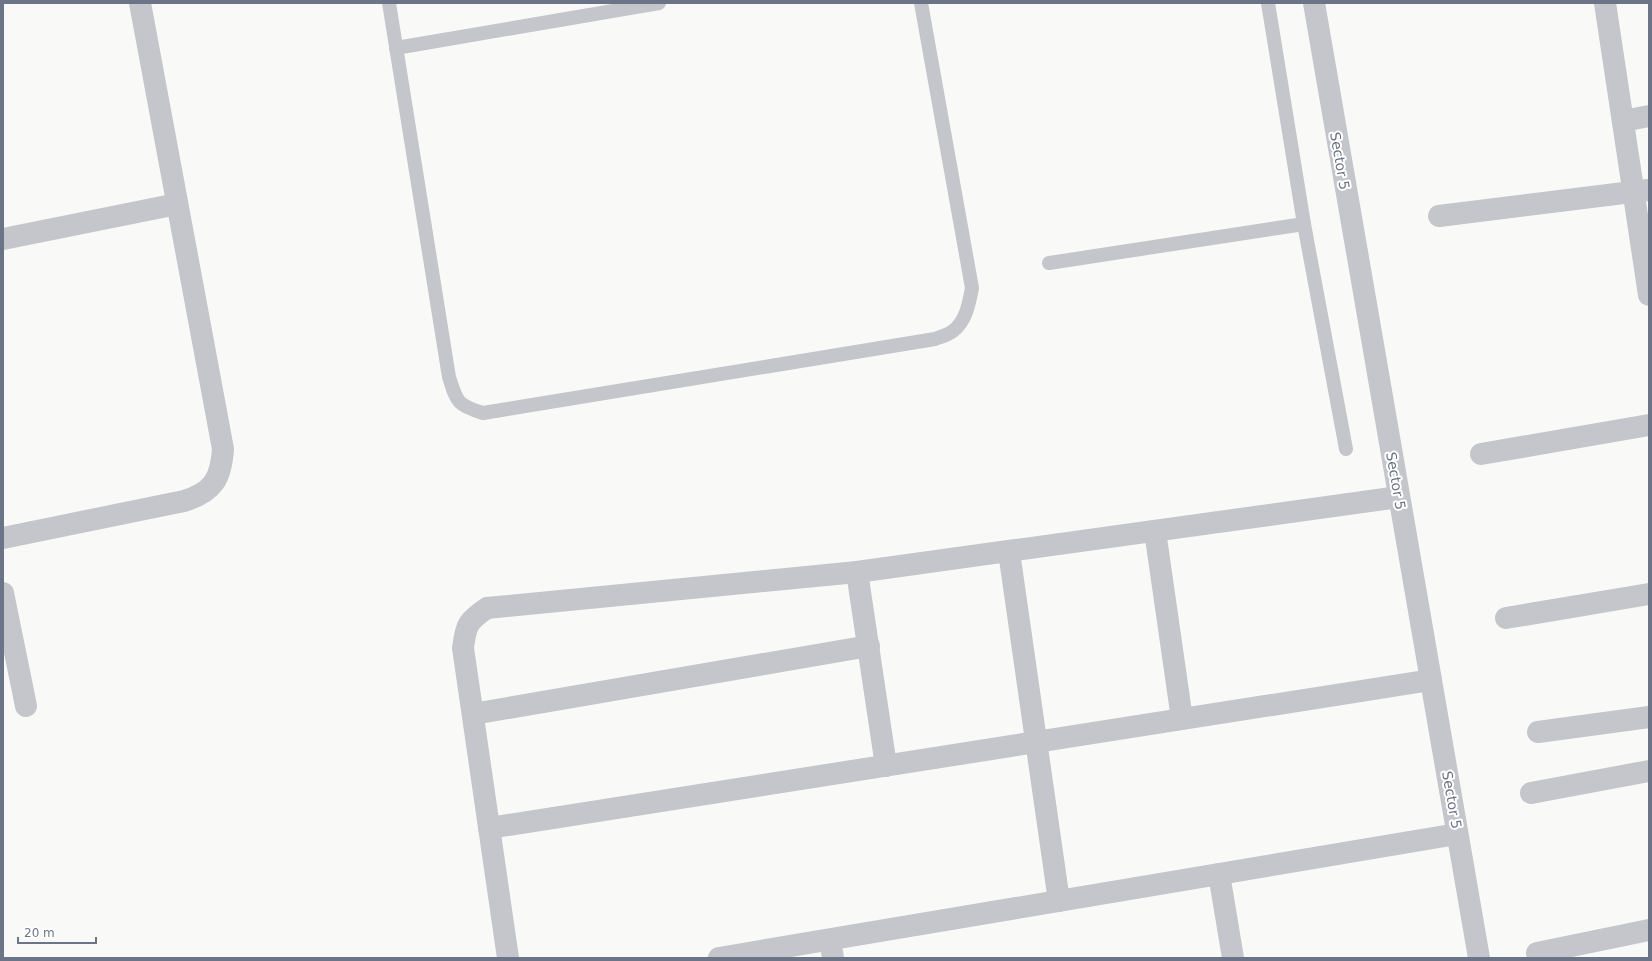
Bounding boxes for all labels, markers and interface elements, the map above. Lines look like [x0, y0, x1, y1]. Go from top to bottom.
street label: Sector 5 [1327, 131, 1353, 191]
street label: Sector 5 [1383, 451, 1409, 511]
street label: Sector 5 [1439, 770, 1465, 830]
scale bar [18, 919, 96, 945]
text: 20 m [24, 926, 55, 940]

